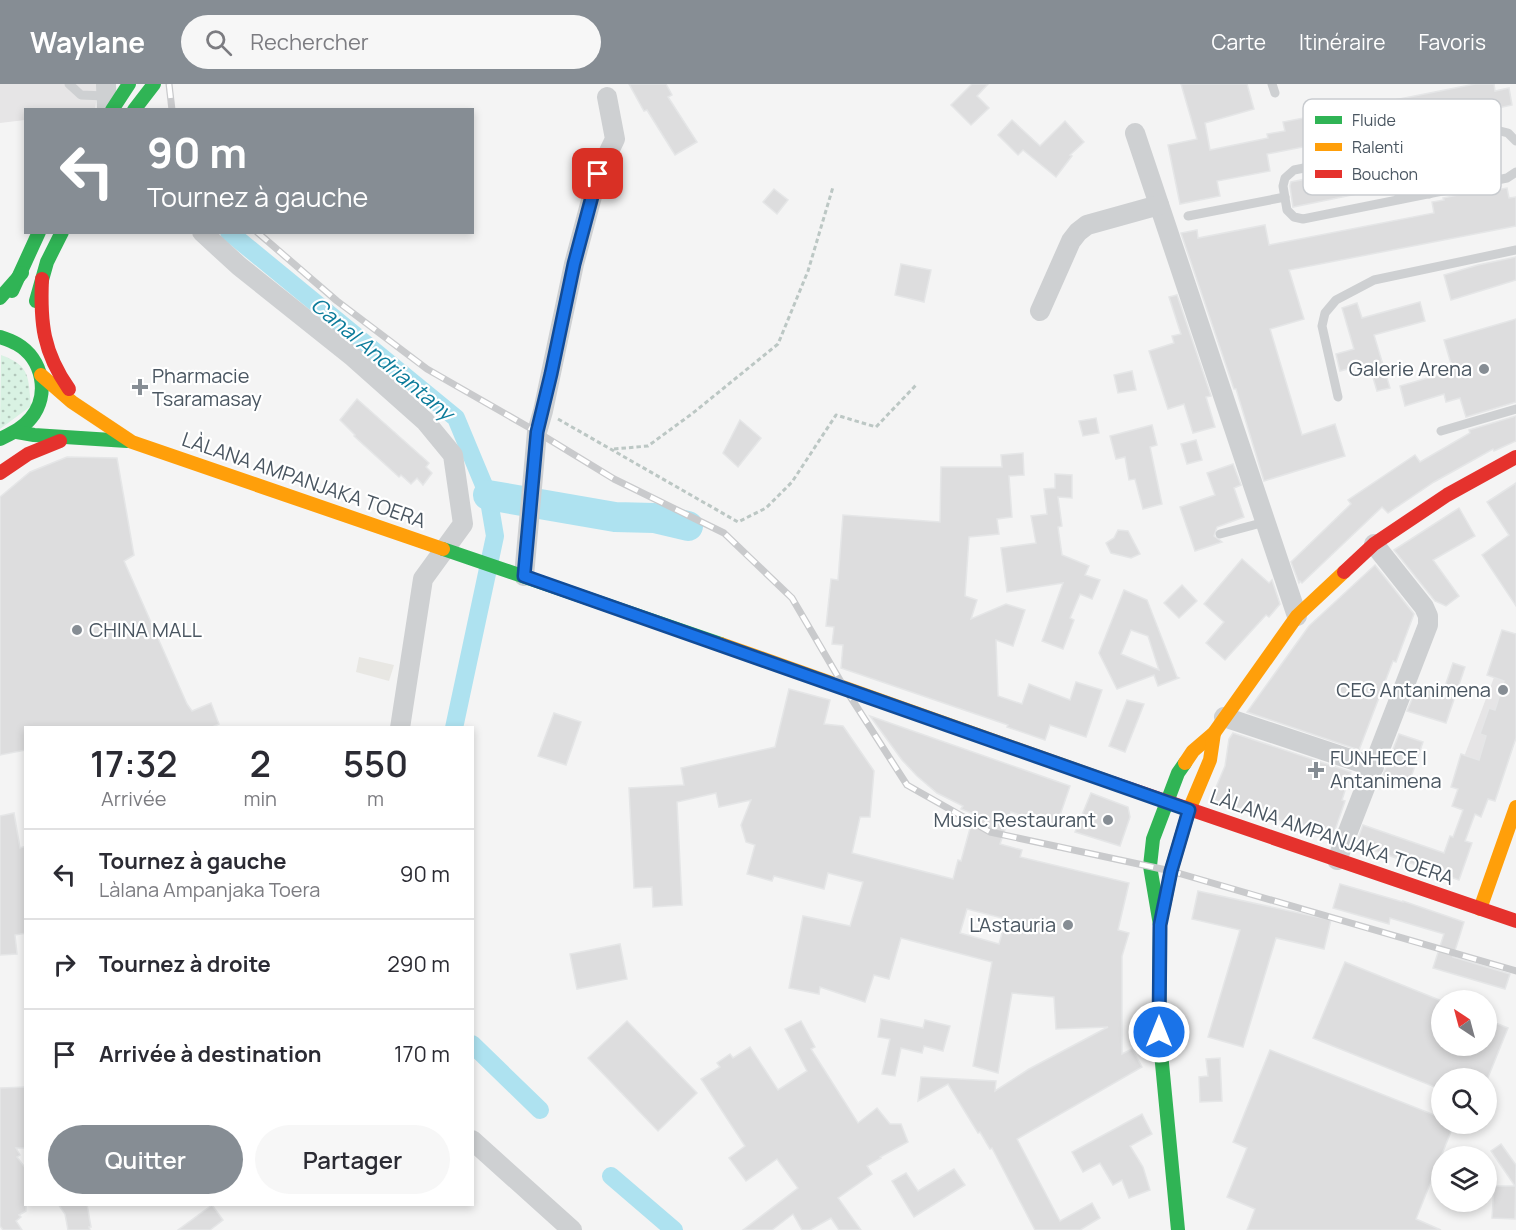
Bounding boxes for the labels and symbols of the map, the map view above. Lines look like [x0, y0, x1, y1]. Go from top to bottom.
legend [1303, 99, 1501, 195]
text: Fluide [1352, 109, 1396, 131]
text: Ralenti [1352, 136, 1403, 158]
pin [572, 148, 623, 199]
text: Bouchon [1352, 163, 1418, 185]
water label: Canal Andriantany [306, 290, 462, 428]
place label: Galerie Arena [1349, 355, 1472, 382]
place label: Pharmacie Tsaramasay [152, 362, 262, 412]
marker: Galerie Arena [1477, 362, 1491, 376]
marker: Pharmacie Tsaramasay [133, 380, 147, 394]
street label: LÀLANA AMPANJAKA TOERA [179, 425, 430, 534]
place label: CHINA MALL [89, 616, 202, 643]
marker: CHINA MALL [70, 623, 84, 637]
place label: CEG Antanimena [1336, 676, 1491, 703]
marker: CEG Antanimena [1496, 683, 1510, 697]
place label: FUNHECE | Antanimena [1330, 744, 1442, 794]
marker: FUNHECE | Antanimena [1307, 761, 1325, 779]
street label: LÀLANA AMPANJAKA TOERA [1207, 782, 1458, 891]
place label: Music Restaurant [933, 806, 1096, 833]
marker: Music Restaurant [1101, 813, 1115, 827]
place label: L'Astauria [969, 911, 1056, 938]
marker: L'Astauria [1061, 918, 1075, 932]
north arrow [1431, 990, 1497, 1056]
position arrow [1127, 1000, 1191, 1064]

